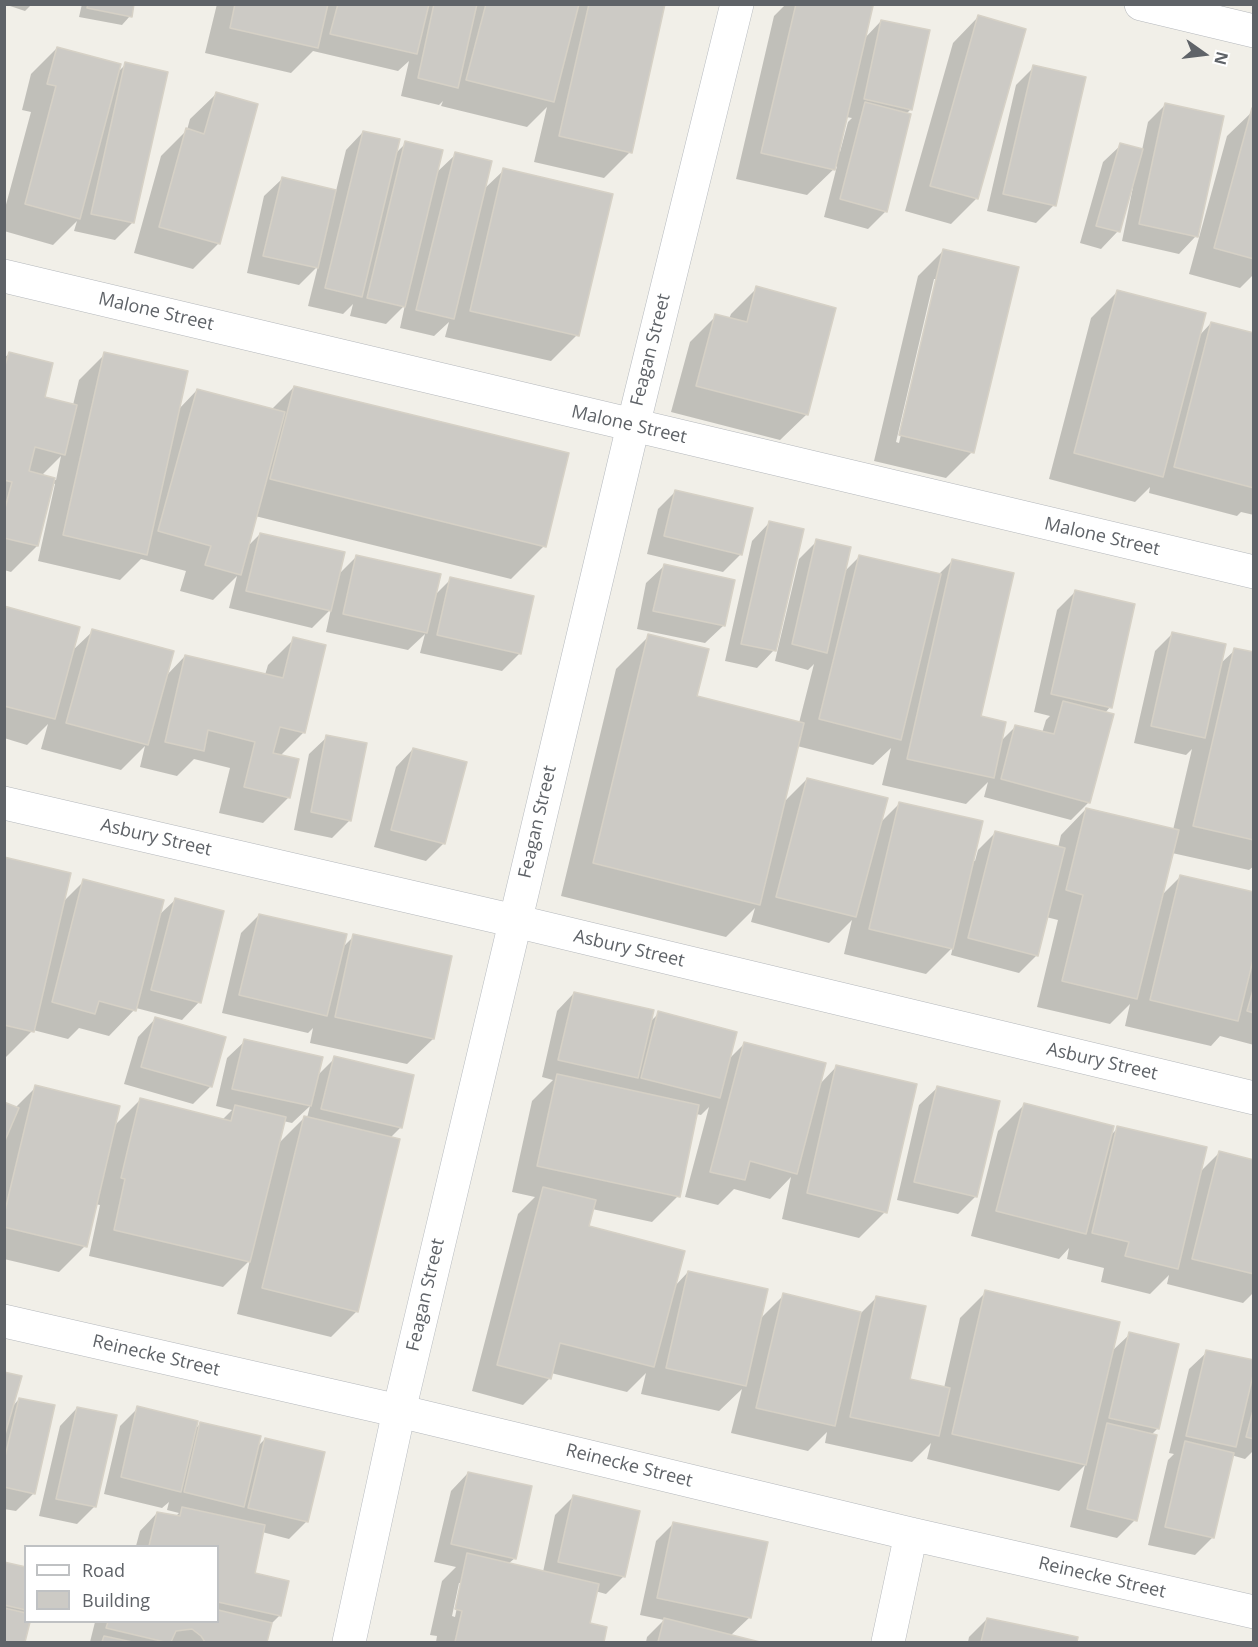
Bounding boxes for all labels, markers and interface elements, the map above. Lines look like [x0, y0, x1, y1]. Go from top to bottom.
north arrow [1174, 24, 1234, 84]
text: N [1209, 49, 1234, 67]
street label: Malone Street [96, 288, 216, 336]
street label: Feagan Street [627, 292, 675, 408]
street label: Malone Street [569, 401, 689, 449]
street label: Malone Street [1042, 513, 1162, 561]
street label: Feagan Street [515, 763, 561, 881]
street label: Asbury Street [98, 815, 214, 861]
street label: Asbury Street [571, 926, 687, 972]
street label: Asbury Street [1044, 1039, 1160, 1085]
street label: Feagan Street [403, 1236, 449, 1354]
street label: Reinecke Street [90, 1331, 222, 1381]
street label: Reinecke Street [563, 1440, 695, 1492]
legend [24, 1545, 219, 1623]
street label: Reinecke Street [1036, 1553, 1168, 1603]
text: Road [82, 1558, 125, 1582]
text: Building [82, 1588, 150, 1612]

